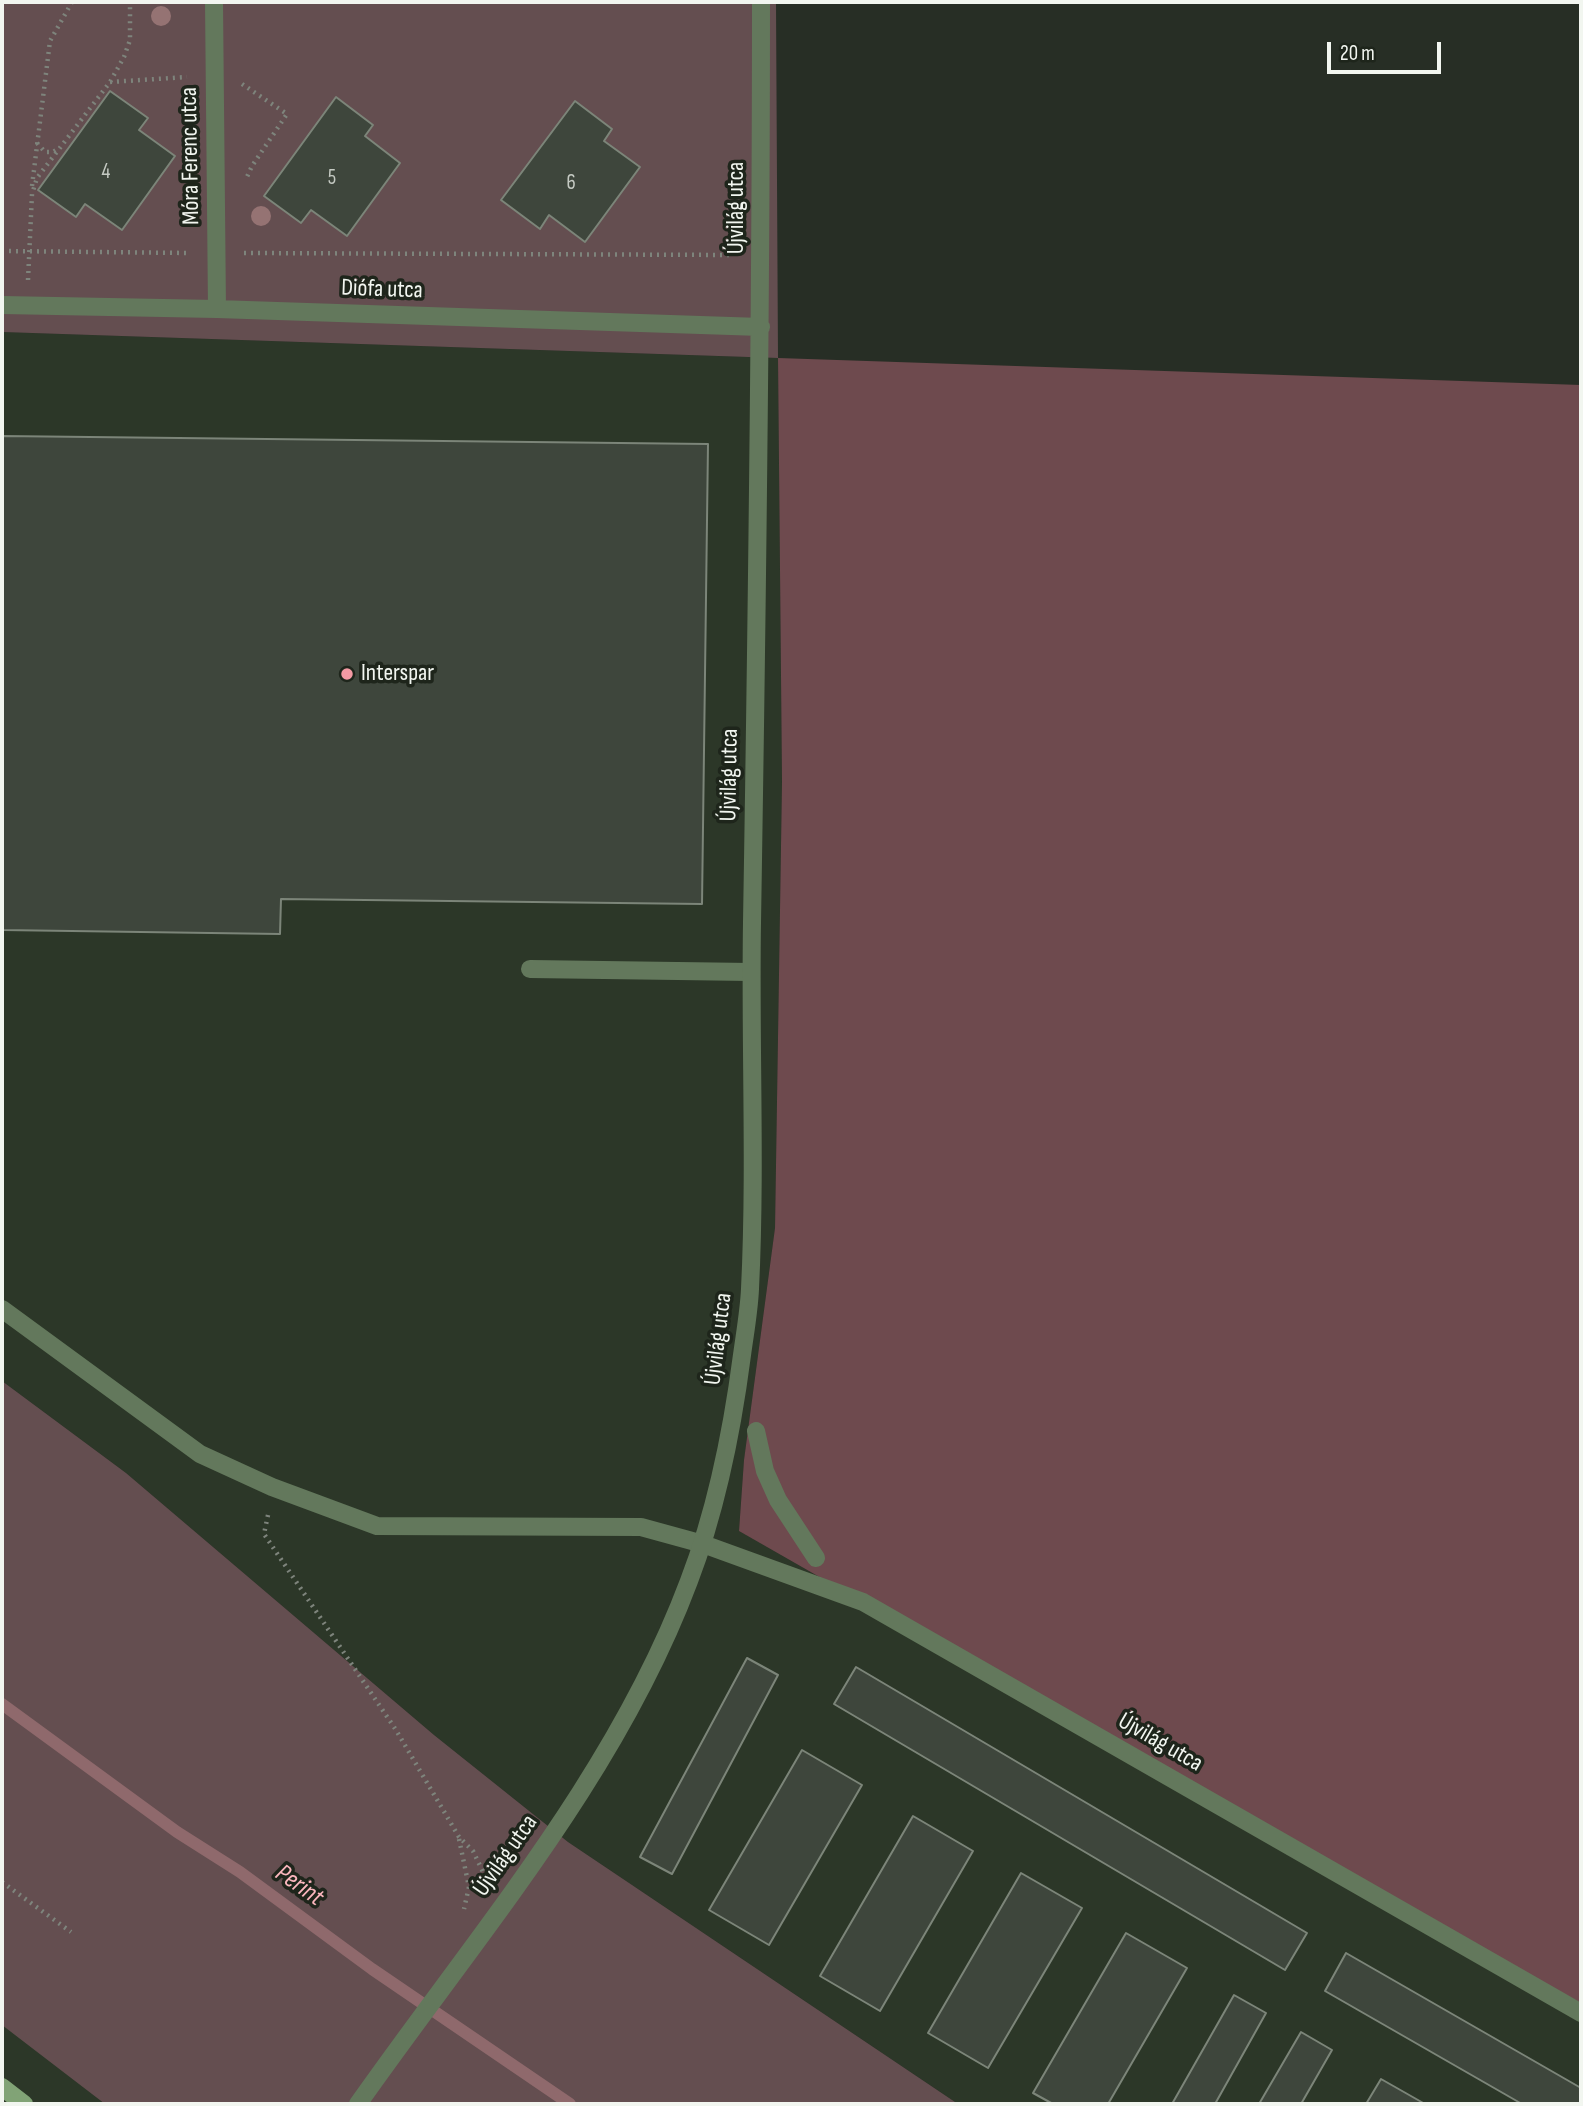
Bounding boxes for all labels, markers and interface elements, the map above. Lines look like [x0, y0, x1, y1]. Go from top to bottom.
scale bar [1331, 28, 1445, 72]
text: 20 m [1340, 41, 1375, 66]
street label: Móra Ferenc utca [175, 87, 207, 225]
house number: 4 [102, 160, 110, 186]
street label: Újvilág utca [723, 162, 751, 254]
house number: 5 [328, 166, 336, 192]
house number: 6 [566, 171, 576, 197]
street label: Diófa utca [341, 274, 423, 306]
place label: Interspar [361, 660, 434, 688]
marker: Interspar [339, 666, 355, 682]
street label: Újvilág utca [715, 728, 745, 822]
street label: Újvilág utca [699, 1291, 739, 1387]
street label: Újvilág utca [1113, 1707, 1207, 1779]
street label: Újvilág utca [468, 1810, 544, 1902]
water label: Perint [269, 1858, 329, 1914]

